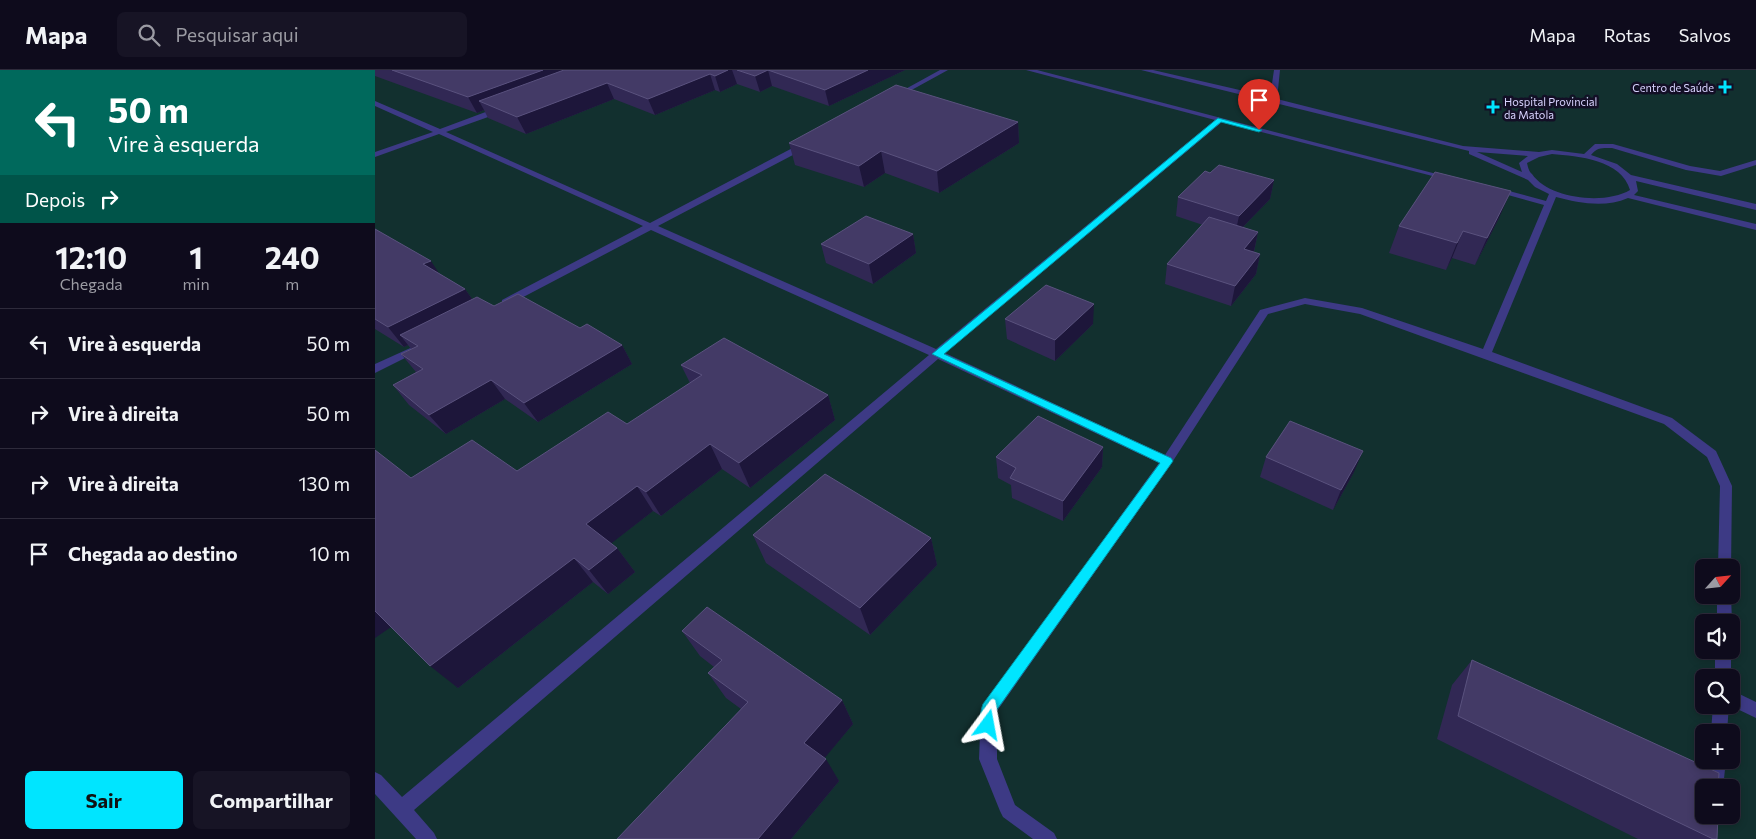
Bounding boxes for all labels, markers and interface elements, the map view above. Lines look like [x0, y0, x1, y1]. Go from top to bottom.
search box [117, 12, 467, 57]
text: Mapa [25, 20, 87, 49]
icon: search [135, 21, 163, 49]
text: Pesquisar aqui [175, 23, 299, 46]
text: Mapa [1529, 24, 1576, 46]
text: Rotas [1604, 24, 1651, 46]
text: Salvos [1679, 24, 1731, 46]
pin [1238, 79, 1280, 130]
marker: Centro de Saúde [1718, 80, 1732, 94]
place label: Centro de Saúde [1632, 81, 1714, 94]
icon: arrive [1245, 86, 1273, 114]
text: 50 m [108, 87, 189, 130]
icon: left [25, 90, 90, 155]
place label: Hospital Provincial da Matola [1504, 95, 1597, 121]
marker: Hospital Provincial da Matola [1486, 100, 1500, 114]
text: Vire à esquerda [108, 130, 260, 157]
icon: right [95, 185, 123, 213]
text: Depois [25, 188, 85, 211]
text: 12:10 [55, 238, 127, 275]
text: 1 [189, 238, 203, 275]
text: 240 [265, 238, 320, 275]
text: Chegada [60, 274, 123, 293]
text: min [182, 274, 210, 293]
text: m [285, 274, 299, 293]
icon: left [25, 330, 53, 358]
text: Vire à esquerda [68, 332, 201, 355]
text: 50 m [306, 332, 350, 355]
icon: right [25, 400, 53, 428]
text: Vire à direita [68, 402, 179, 425]
text: 50 m [306, 402, 350, 425]
icon: right [25, 470, 53, 498]
text: Vire à direita [68, 472, 179, 495]
text: 130 m [298, 472, 350, 495]
icon: arrive [25, 540, 53, 568]
text: Chegada ao destino [68, 542, 238, 565]
text: 10 m [309, 542, 350, 565]
north arrow [1695, 559, 1740, 604]
map controls [1695, 559, 1740, 824]
button: sound [1695, 614, 1740, 659]
button: search [1695, 669, 1740, 714]
position arrow [961, 698, 1013, 750]
button: + [1695, 724, 1740, 769]
button: Sair [25, 771, 183, 829]
button: Compartilhar [193, 771, 350, 829]
button: − [1695, 779, 1740, 824]

